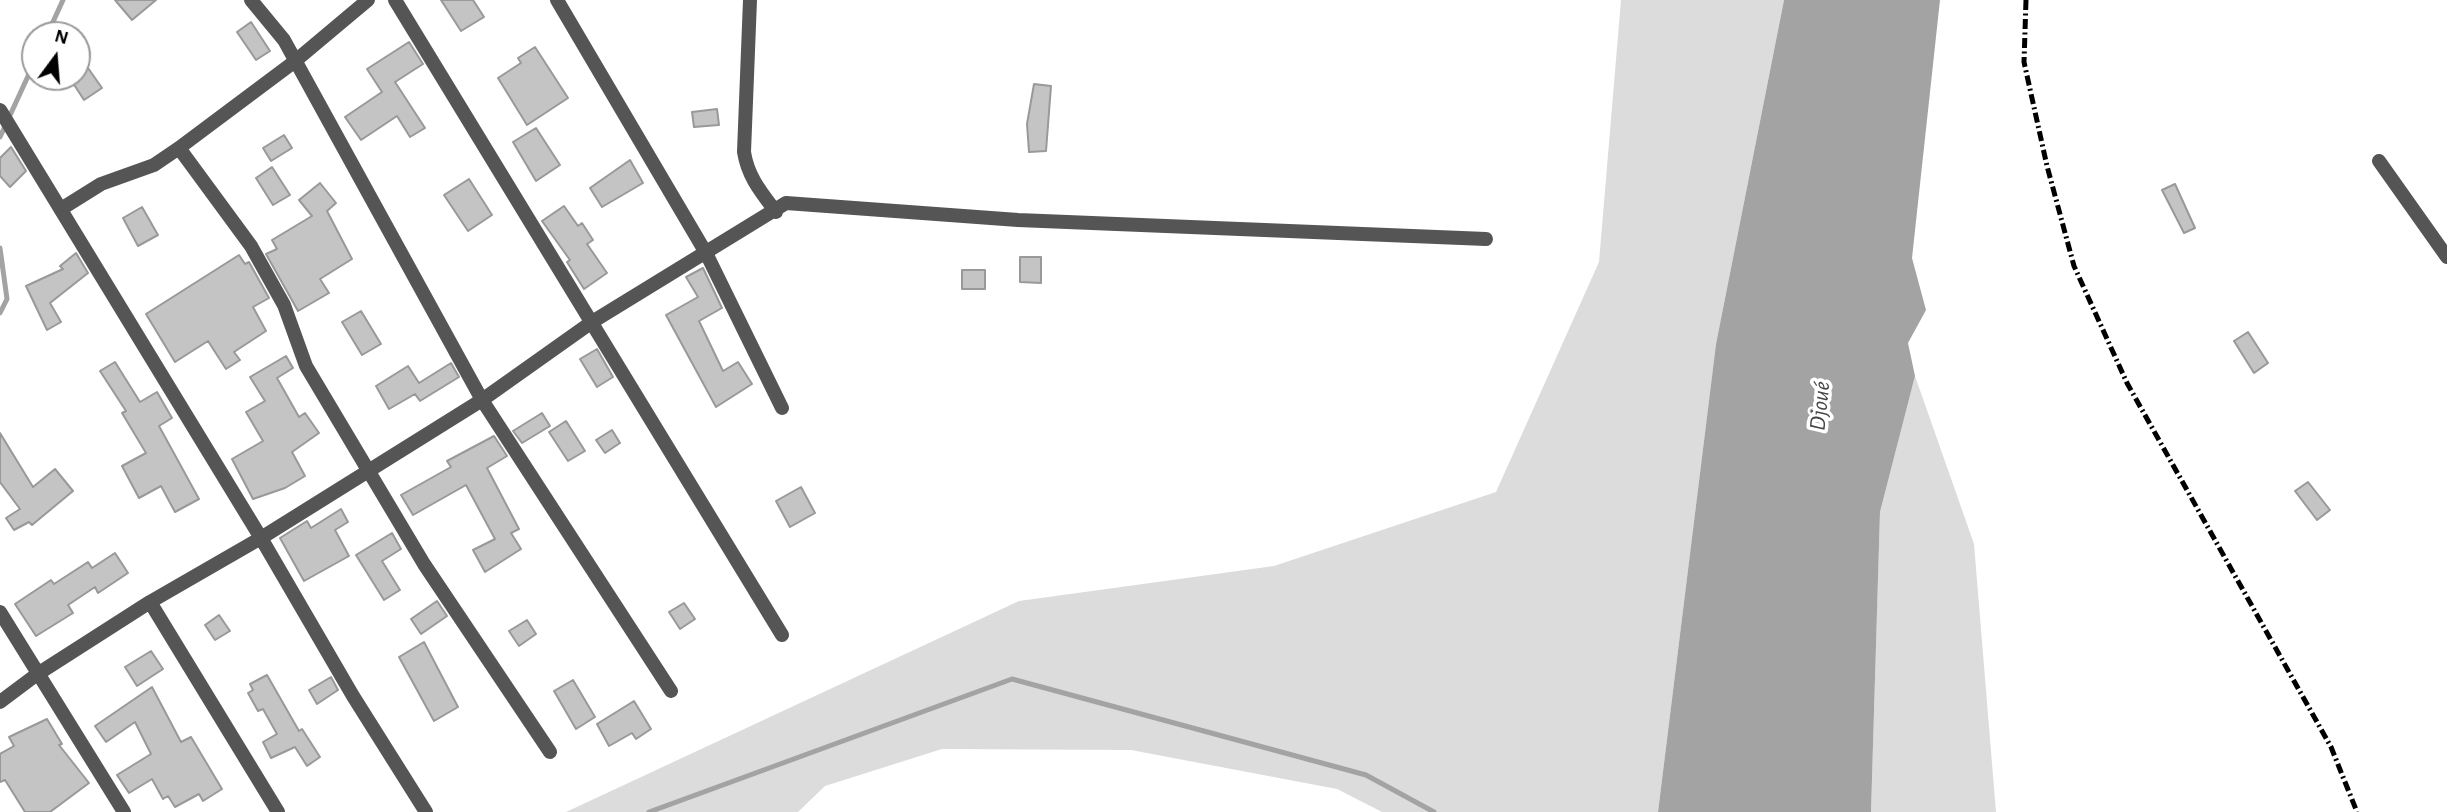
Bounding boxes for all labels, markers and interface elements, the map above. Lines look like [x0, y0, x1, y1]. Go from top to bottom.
north arrow [21, 21, 91, 91]
text: N [52, 26, 70, 48]
water label: Djoué [1804, 380, 1836, 432]

